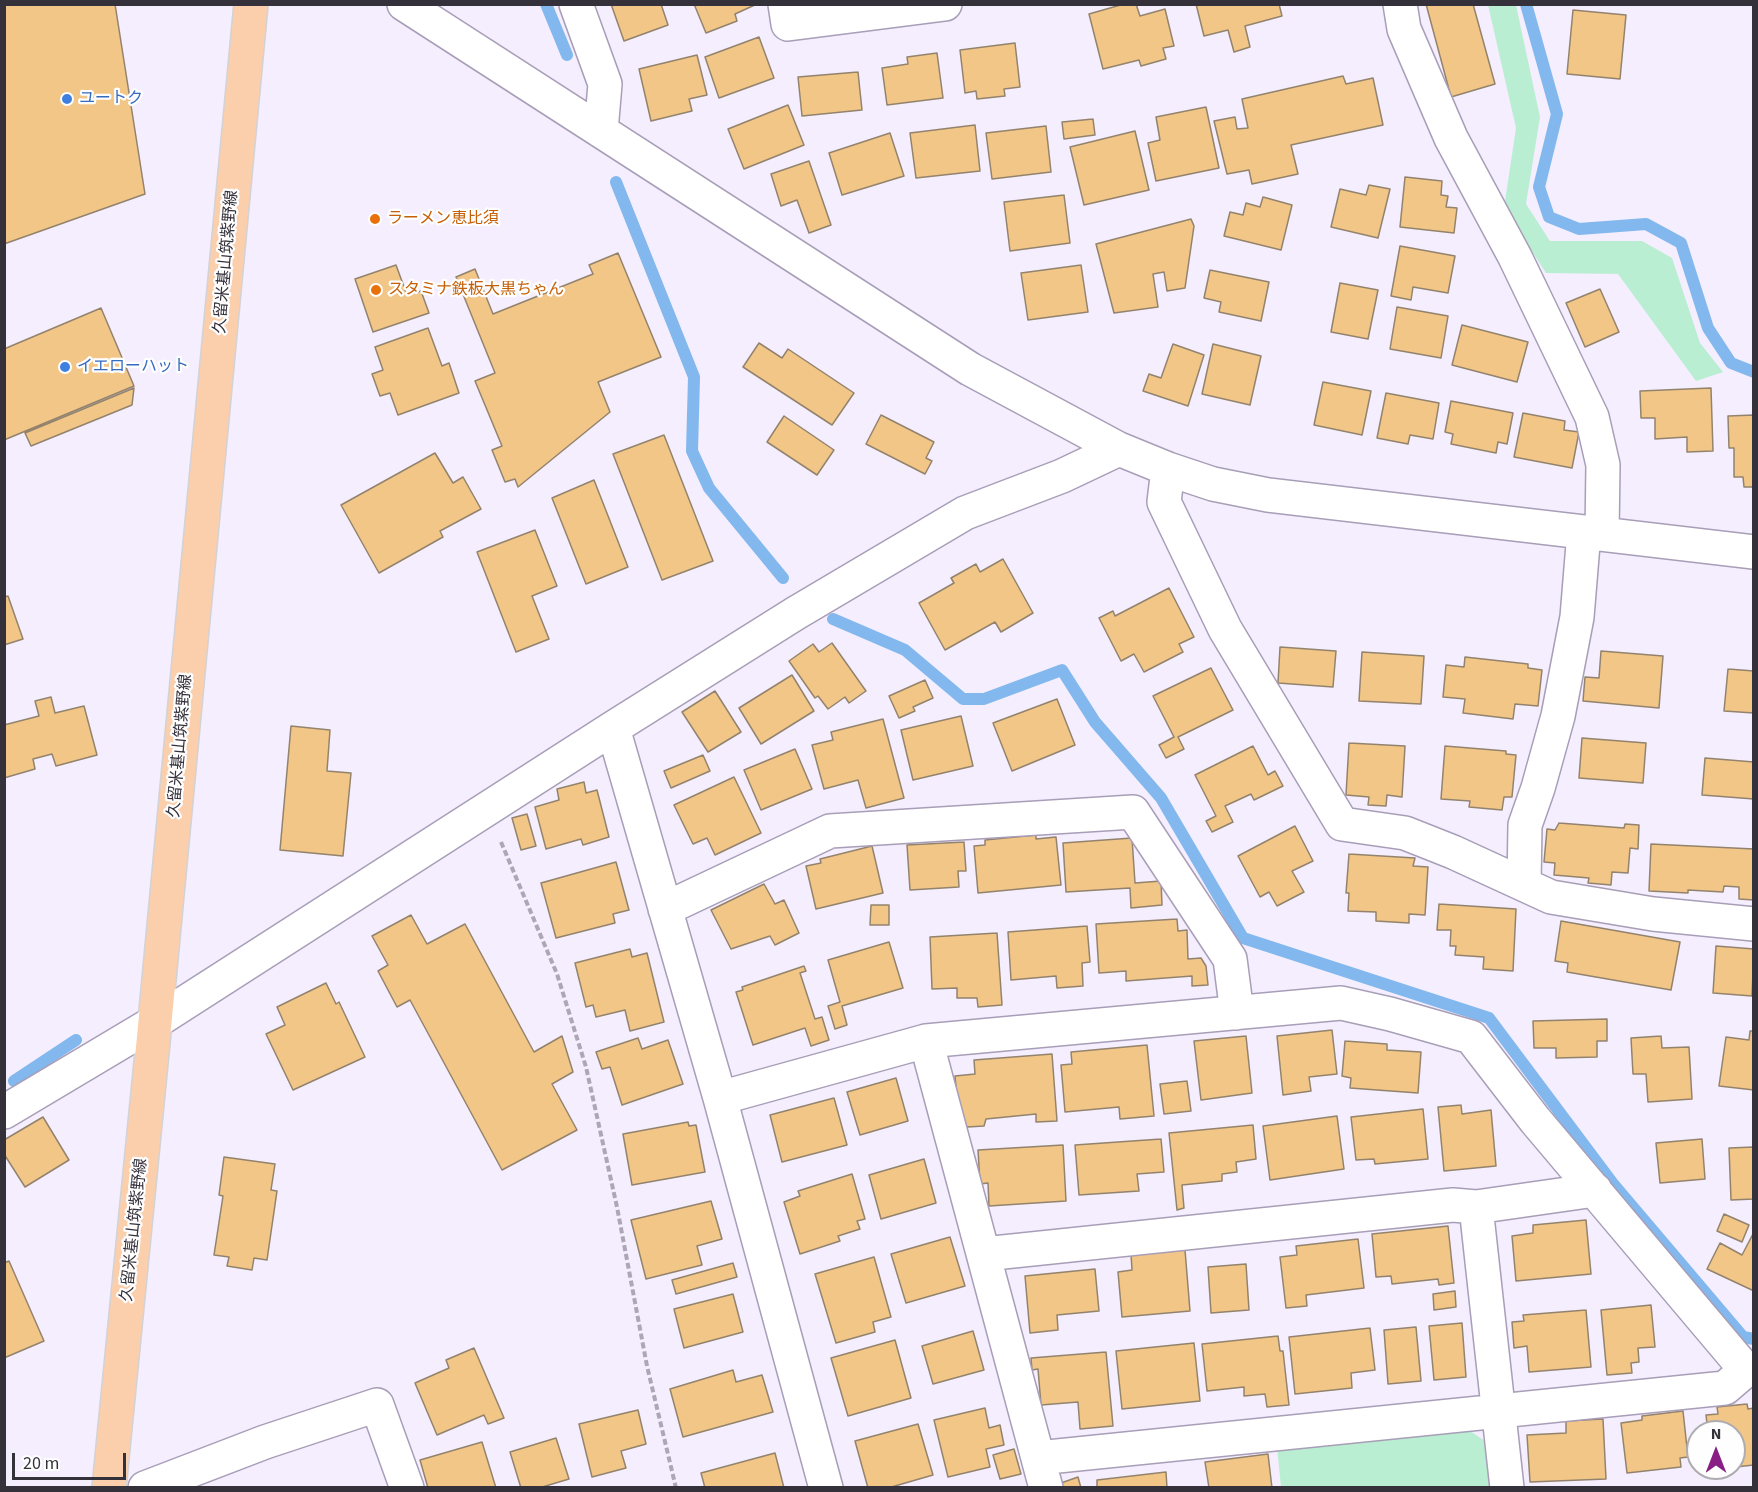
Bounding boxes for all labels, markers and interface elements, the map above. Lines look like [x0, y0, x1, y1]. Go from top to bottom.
place label: ユートク [79, 89, 143, 109]
marker: ユートク [60, 92, 74, 106]
street label: 久留米基山筑紫野線 [211, 189, 243, 335]
place label: ラーメン恵比須 [387, 209, 499, 229]
marker: ラーメン恵比須 [368, 212, 382, 226]
place label: スタミナ鉄板大黒ちゃん [388, 280, 564, 300]
marker: スタミナ鉄板大黒ちゃん [369, 283, 383, 297]
place label: イエローハット [77, 357, 189, 377]
marker: イエローハット [58, 360, 72, 374]
street label: 久留米基山筑紫野線 [165, 673, 197, 819]
street label: 久留米基山筑紫野線 [118, 1157, 152, 1303]
north arrow [1686, 1420, 1746, 1480]
text: N [1711, 1423, 1721, 1445]
scale bar [15, 1441, 129, 1479]
text: 20 m [23, 1451, 59, 1476]

